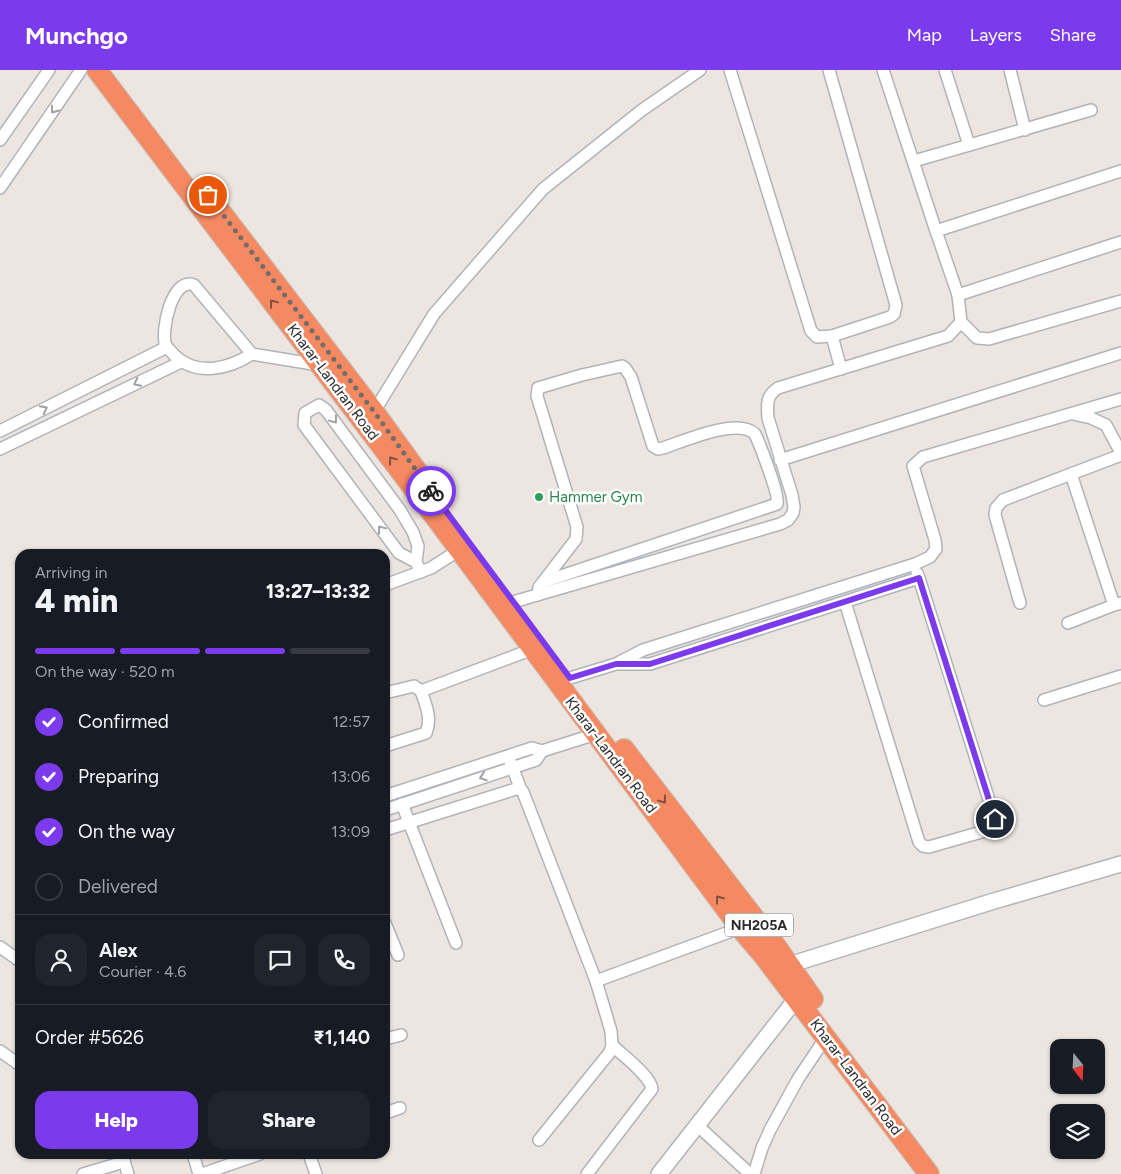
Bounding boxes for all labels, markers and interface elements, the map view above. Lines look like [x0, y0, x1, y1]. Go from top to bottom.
text: Munchgo [25, 21, 128, 50]
text: Map [907, 24, 942, 46]
text: Layers [970, 24, 1022, 46]
text: Share [1050, 24, 1096, 46]
one-way arrow [50, 105, 60, 114]
pin [187, 174, 229, 216]
icon: bag [194, 181, 222, 209]
one-way arrow [270, 300, 278, 309]
street label: Kharar-Landran Road [283, 320, 383, 444]
one-way arrow [134, 377, 143, 387]
one-way arrow [38, 405, 47, 415]
one-way arrow [328, 414, 337, 424]
one-way arrow [389, 457, 397, 466]
courier [406, 466, 456, 516]
icon: bike [417, 477, 445, 505]
place label: Hammer Gym [549, 488, 642, 506]
marker: Hammer Gym [533, 491, 545, 503]
one-way arrow [379, 526, 387, 535]
text: Arriving in [35, 563, 107, 582]
text: 13:27–13:32 [266, 580, 370, 603]
text: 4 min [35, 582, 118, 620]
text: On the way · 520 m [35, 662, 175, 681]
street label: Kharar-Landran Road [561, 693, 661, 817]
icon: check [35, 708, 63, 736]
text: Confirmed [78, 710, 169, 733]
text: 12:57 [333, 712, 370, 731]
icon: check [35, 763, 63, 791]
text: Preparing [78, 765, 159, 788]
text: 13:06 [331, 767, 370, 786]
one-way arrow [480, 772, 488, 782]
one-way arrow [657, 794, 666, 804]
pin [974, 798, 1016, 840]
icon: home [981, 805, 1009, 833]
icon: check [35, 818, 63, 846]
text: On the way [78, 820, 175, 843]
text: 13:09 [331, 822, 370, 841]
text: Delivered [78, 875, 158, 898]
one-way arrow [716, 895, 725, 905]
road number: NH205A [725, 914, 793, 936]
button: person [35, 934, 87, 986]
button: chat [254, 934, 306, 986]
button: phone [318, 934, 370, 986]
text: Alex [99, 939, 138, 962]
text: Courier · 4.6 [99, 962, 186, 981]
street label: Kharar-Landran Road [806, 1015, 906, 1139]
text: Order #5626 [35, 1026, 144, 1049]
text: ₹1,140 [313, 1026, 370, 1049]
north arrow [1050, 1039, 1105, 1094]
map controls [1050, 1039, 1105, 1159]
button: Help [35, 1091, 198, 1149]
button: Share [208, 1091, 370, 1149]
button: layers [1050, 1104, 1105, 1159]

